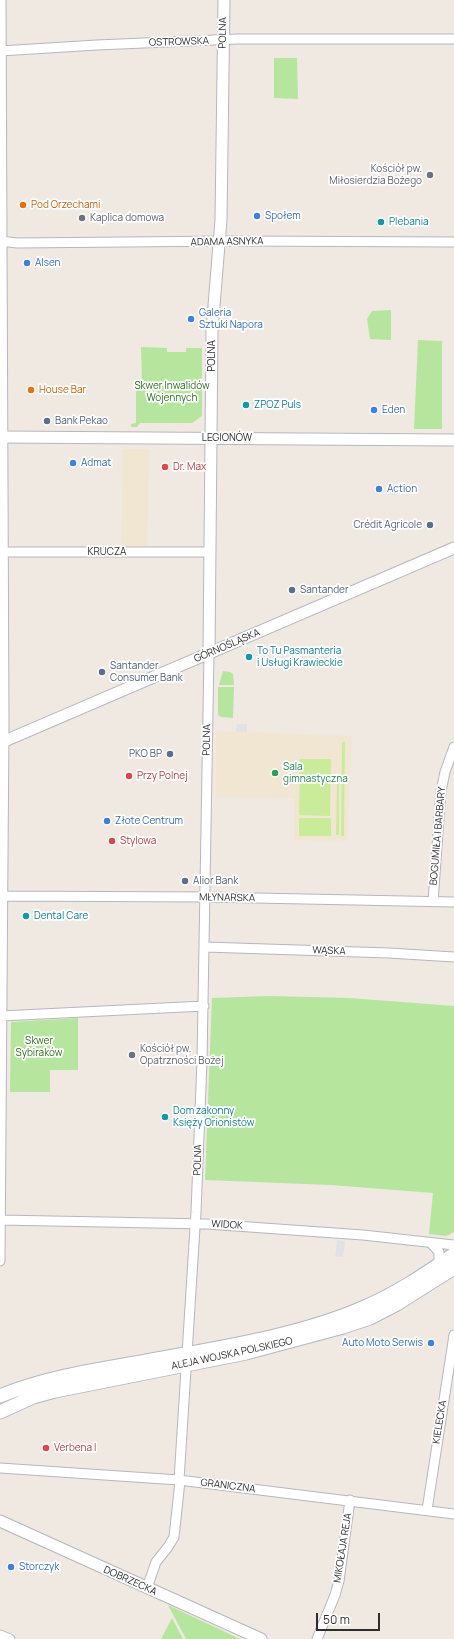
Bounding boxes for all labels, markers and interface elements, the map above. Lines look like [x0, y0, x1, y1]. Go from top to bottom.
street label: POLNA [217, 17, 229, 49]
street label: OSTROWSKA [149, 35, 209, 49]
place label: Kościół pw. Miłosierdzia Bożego [329, 163, 422, 186]
marker: Kościół pw. Miłosierdzia Bożego [425, 170, 435, 180]
place label: Pod Orzechami [31, 199, 100, 211]
marker: Pod Orzechami [18, 200, 28, 210]
place label: Społem [265, 210, 301, 222]
marker: Społem [252, 211, 262, 221]
place label: Kaplica domowa [90, 212, 164, 224]
marker: Kaplica domowa [77, 213, 87, 223]
place label: Plebania [389, 216, 429, 228]
marker: Plebania [376, 217, 386, 227]
street label: ADAMA ASNYKA [190, 235, 264, 249]
place label: Alsen [35, 257, 61, 269]
marker: Alsen [22, 258, 32, 268]
place label: Galeria Sztuki Napora [199, 307, 263, 330]
marker: Galeria Sztuki Napora [186, 314, 196, 324]
street label: POLNA [206, 340, 218, 372]
park label: Skwer Inwalidów Wojennych [134, 380, 210, 404]
place label: House Bar [39, 384, 86, 396]
marker: House Bar [26, 385, 36, 395]
place label: ZPOZ Puls [254, 399, 301, 411]
marker: ZPOZ Puls [241, 400, 251, 410]
place label: Eden [382, 404, 405, 416]
marker: Eden [369, 405, 379, 415]
place label: Bank Pekao [55, 415, 108, 427]
marker: Bank Pekao [42, 416, 52, 426]
street label: LEGIONÓW [202, 432, 252, 444]
place label: Admat [81, 457, 111, 469]
marker: Admat [68, 458, 78, 468]
place label: Dr. Max [173, 461, 206, 473]
marker: Dr. Max [160, 462, 170, 472]
place label: Action [387, 483, 417, 495]
marker: Action [374, 484, 384, 494]
place label: Crédit Agricole [353, 519, 422, 531]
marker: Crédit Agricole [425, 520, 435, 530]
street label: KRUCZA [88, 546, 126, 558]
place label: Santander [300, 584, 349, 596]
marker: Santander [287, 585, 297, 595]
street label: GÓRNOŚLĄSKA [192, 627, 262, 665]
place label: To Tu Pasmanteria i Usługi Krawieckie [257, 645, 343, 668]
marker: To Tu Pasmanteria i Usługi Krawieckie [244, 652, 254, 662]
place label: Santander Consumer Bank [110, 660, 183, 684]
marker: Santander Consumer Bank [97, 667, 107, 677]
street label: POLNA [201, 724, 213, 756]
place label: PKO BP [129, 748, 162, 760]
marker: PKO BP [165, 749, 175, 759]
place label: Sala gimnastyczna [283, 761, 348, 784]
marker: Sala gimnastyczna [270, 768, 280, 778]
place label: Przy Polnej [137, 770, 188, 782]
marker: Przy Polnej [124, 771, 134, 781]
street label: BOGUMIŁA I BARBARY [428, 786, 448, 886]
place label: Złote Centrum [115, 815, 183, 827]
marker: Złote Centrum [102, 816, 112, 826]
place label: Stylowa [120, 835, 156, 847]
marker: Stylowa [107, 836, 117, 846]
place label: Alior Bank [193, 875, 238, 887]
marker: Alior Bank [180, 876, 190, 886]
street label: MŁYNARSKA [199, 892, 255, 904]
place label: Dental Care [34, 910, 88, 922]
marker: Dental Care [21, 911, 31, 921]
street label: WĄSKA [312, 944, 346, 958]
park label: Skwer Sybiraków [16, 1035, 62, 1058]
place label: Kościół pw. Opatrzności Bożej [140, 1043, 223, 1066]
marker: Kościół pw. Opatrzności Bożej [127, 1050, 137, 1060]
place label: Dom zakonny Księży Orionistów [173, 1105, 254, 1128]
marker: Dom zakonny Księży Orionistów [160, 1112, 170, 1122]
street label: POLNA [191, 1144, 205, 1176]
street label: WIDOK [211, 1218, 243, 1232]
street label: ALEJA WOJSKA POLSKIEGO [170, 1335, 294, 1373]
place label: Auto Moto Serwis [342, 1337, 423, 1349]
marker: Auto Moto Serwis [426, 1338, 436, 1348]
street label: KIELECKA [431, 1399, 449, 1445]
place label: Verbena I [54, 1442, 96, 1454]
marker: Verbena I [41, 1443, 51, 1453]
street label: GRANICZNA [200, 1477, 256, 1495]
street label: MIKOŁAJA REJA [332, 1512, 354, 1584]
place label: Storczyk [19, 1561, 59, 1573]
marker: Storczyk [6, 1562, 16, 1572]
street label: DOBRZECKA [101, 1564, 159, 1598]
scale bar [318, 1605, 382, 1631]
text: 50 m [323, 1611, 350, 1628]

